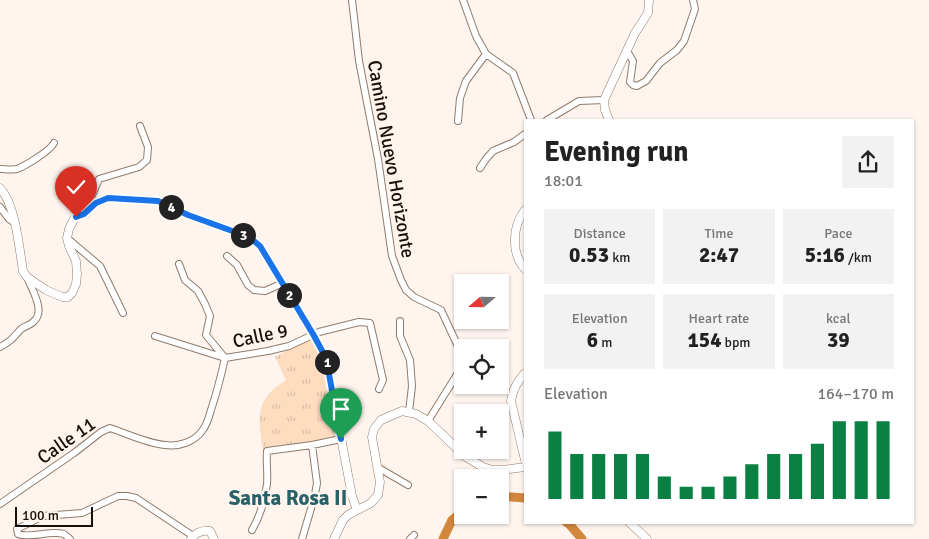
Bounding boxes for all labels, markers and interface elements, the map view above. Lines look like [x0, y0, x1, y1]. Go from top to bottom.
street label: Camino Nuevo Horizonte [362, 58, 420, 260]
text: Evening run [544, 135, 689, 169]
button: share [842, 136, 894, 188]
pin [55, 166, 97, 217]
text: 18:01 [544, 171, 583, 191]
icon: check [62, 173, 90, 201]
pin: 4 [158, 194, 184, 220]
text: 4 [168, 199, 175, 216]
pin: 3 [230, 222, 256, 248]
text: Distance [574, 225, 626, 242]
text: Time [705, 225, 733, 242]
text: Pace [824, 225, 852, 242]
text: 3 [240, 227, 247, 244]
text: 0.53 [569, 242, 609, 268]
text: 2:47 [699, 242, 739, 268]
text: 5:16 [805, 242, 845, 268]
text: km [609, 249, 630, 266]
text: /km [845, 249, 872, 266]
north arrow [454, 274, 509, 329]
map controls [454, 274, 509, 524]
pin: 2 [276, 282, 302, 308]
text: 2 [286, 287, 293, 304]
text: Elevation [572, 310, 628, 327]
text: Heart rate [689, 310, 749, 327]
text: kcal [826, 310, 851, 327]
street label: Calle 9 [230, 318, 290, 354]
text: 6 [587, 327, 598, 353]
text: 154 [687, 327, 721, 353]
text: 39 [827, 327, 850, 353]
text: m [598, 334, 612, 351]
text: bpm [721, 334, 751, 351]
button: locate [454, 339, 509, 394]
pin: 1 [314, 350, 340, 374]
text: 1 [324, 354, 331, 371]
text: Elevation [544, 384, 608, 404]
text: 164–170 m [817, 384, 894, 404]
pin [320, 388, 362, 439]
icon: arrive [327, 395, 355, 423]
button: + [454, 404, 509, 459]
street label: Calle 11 [33, 412, 100, 470]
button: − [454, 469, 509, 524]
district label: Santa Rosa II [229, 485, 347, 511]
scale bar [15, 504, 92, 527]
text: 100 m [22, 507, 59, 524]

